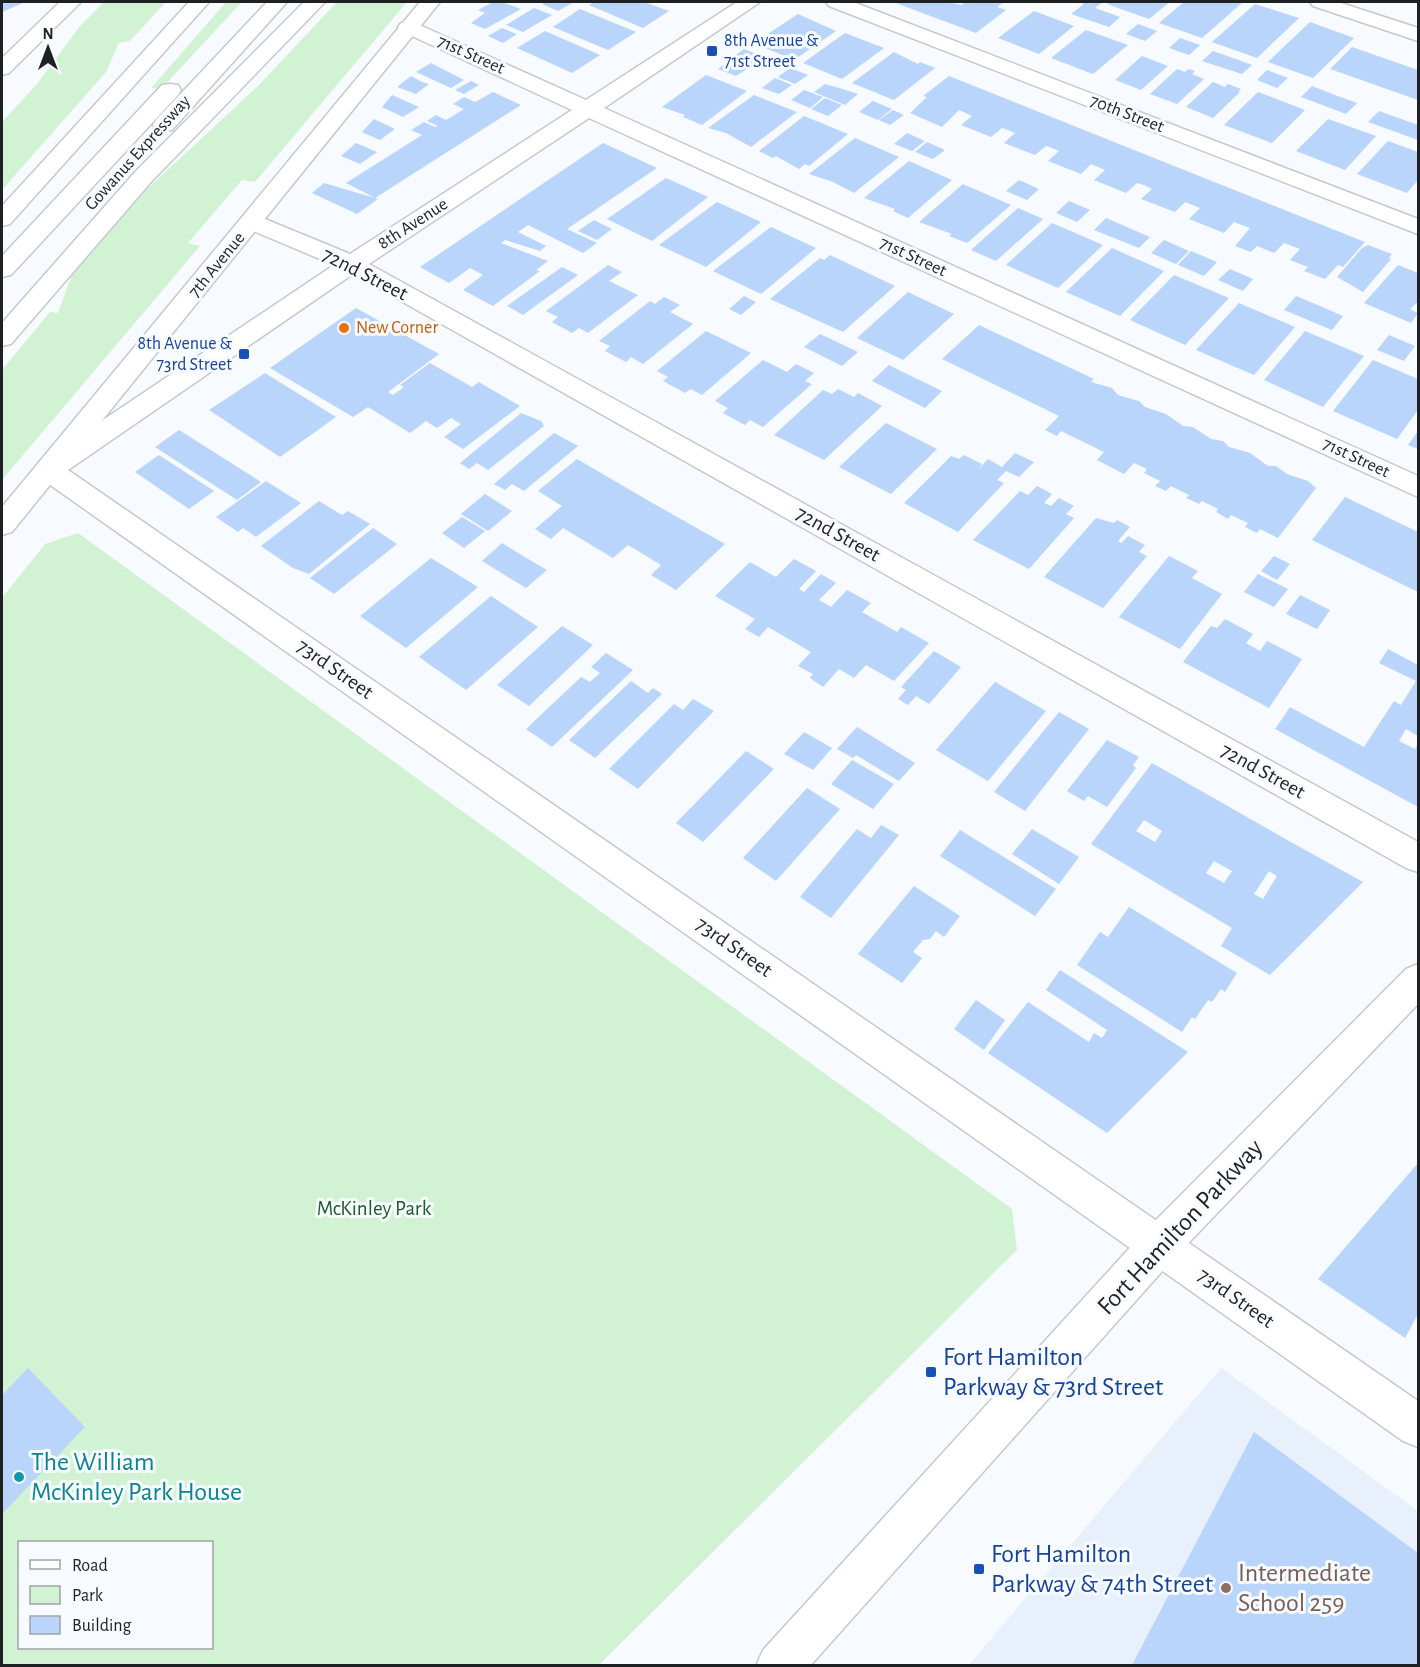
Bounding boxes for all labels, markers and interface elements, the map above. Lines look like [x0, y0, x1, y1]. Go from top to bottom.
north arrow [18, 18, 78, 78]
text: N [42, 26, 54, 42]
street label: 71st Street [435, 32, 508, 78]
place label: 8th Avenue & 71st Street [724, 32, 819, 71]
marker: 8th Avenue & 71st Street [705, 44, 719, 58]
street label: Gowanus Expressway [82, 92, 194, 214]
street label: 70th Street [1088, 92, 1167, 136]
street label: 8th Avenue [375, 195, 451, 253]
street label: 7th Avenue [185, 229, 249, 301]
street label: 71st Street [877, 234, 949, 280]
street label: 72nd Street [319, 244, 411, 305]
place label: New Corner [356, 319, 438, 337]
marker: New Corner [337, 321, 351, 335]
place label: 8th Avenue & 73rd Street [137, 335, 232, 374]
marker: 8th Avenue & 73rd Street [237, 347, 251, 361]
street label: 71st Street [1320, 435, 1392, 481]
street label: 72nd Street [792, 502, 884, 566]
street label: 73rd Street [293, 635, 377, 703]
street label: 72nd Street [1217, 739, 1309, 803]
street label: 73rd Street [692, 913, 776, 981]
street label: Fort Hamilton Parkway [1092, 1134, 1268, 1320]
park label: McKinley Park [317, 1198, 432, 1219]
street label: 73rd Street [1194, 1264, 1278, 1332]
place label: Fort Hamilton Parkway & 73rd Street [943, 1344, 1163, 1400]
marker: Fort Hamilton Parkway & 73rd Street [924, 1365, 938, 1379]
place label: The William McKinley Park House [31, 1449, 242, 1505]
marker: The William McKinley Park House [12, 1470, 26, 1484]
legend [18, 1541, 213, 1649]
place label: Fort Hamilton Parkway & 74th Street [991, 1541, 1213, 1597]
text: Road [72, 1557, 108, 1575]
place label: Intermediate School 259 [1238, 1560, 1371, 1616]
marker: Fort Hamilton Parkway & 74th Street [972, 1562, 986, 1576]
marker: Intermediate School 259 [1219, 1581, 1233, 1595]
text: Park [72, 1587, 104, 1605]
text: Building [72, 1617, 132, 1635]

